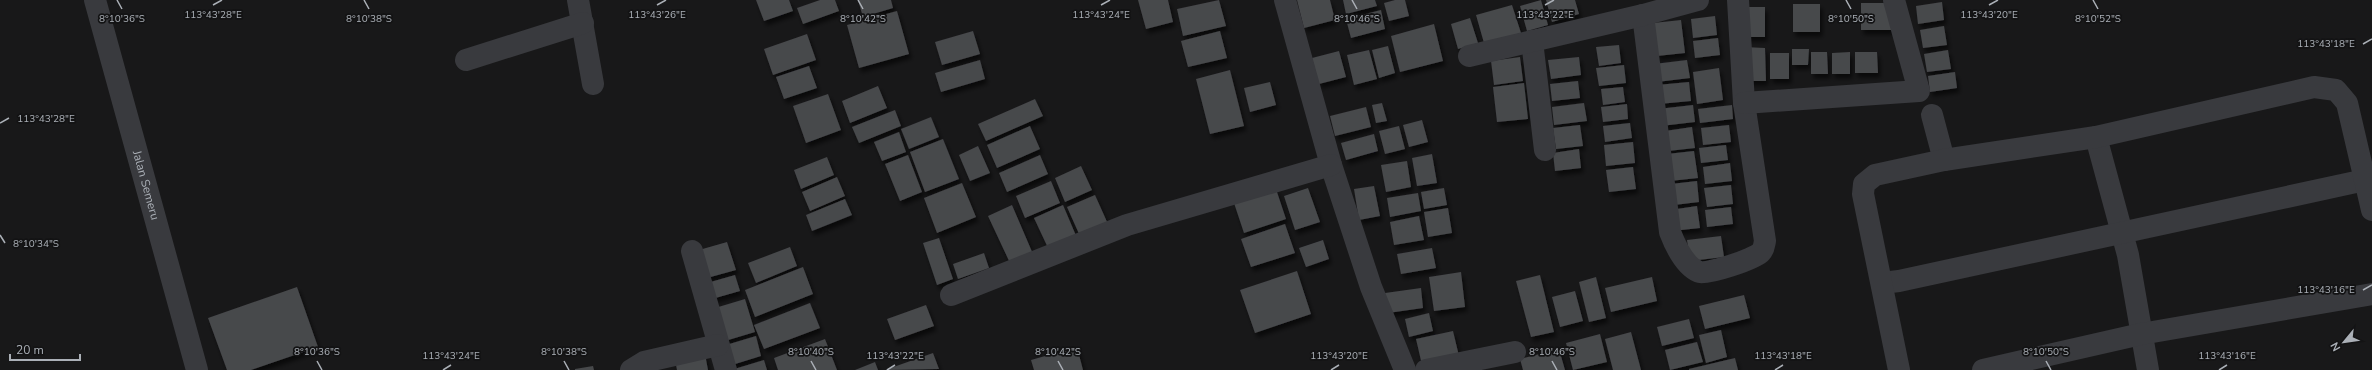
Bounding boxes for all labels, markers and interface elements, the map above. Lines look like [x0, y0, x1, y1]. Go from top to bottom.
text: 113°43'28"E [184, 8, 242, 22]
text: 113°43'26"E [628, 8, 686, 22]
text: 113°43'24"E [1072, 8, 1130, 22]
text: 113°43'22"E [1516, 8, 1574, 22]
text: 113°43'20"E [1960, 8, 2018, 22]
text: 8°10'36"S [99, 12, 145, 26]
text: 8°10'38"S [346, 12, 392, 26]
text: 8°10'42"S [840, 12, 886, 26]
text: 8°10'46"S [1334, 12, 1380, 26]
text: 8°10'50"S [1828, 12, 1874, 26]
text: 8°10'52"S [2075, 12, 2121, 26]
text: 113°43'18"E [2297, 37, 2355, 51]
text: 113°43'28"E [17, 112, 75, 126]
street label: Jalan Semeru [129, 147, 163, 222]
text: 8°10'34"S [13, 237, 59, 251]
text: 113°43'16"E [2297, 283, 2355, 297]
north arrow [2324, 322, 2364, 362]
scale bar [10, 336, 80, 362]
text: N [2327, 339, 2344, 354]
text: 20 m [16, 342, 44, 358]
text: 8°10'36"S [294, 345, 340, 359]
text: 8°10'38"S [541, 345, 587, 359]
text: 8°10'40"S [788, 345, 834, 359]
text: 8°10'42"S [1035, 345, 1081, 359]
text: 8°10'46"S [1529, 345, 1575, 359]
text: 8°10'50"S [2023, 345, 2069, 359]
text: 113°43'24"E [422, 349, 480, 363]
text: 113°43'22"E [866, 349, 924, 363]
text: 113°43'20"E [1310, 349, 1368, 363]
text: 113°43'18"E [1754, 349, 1812, 363]
text: 113°43'16"E [2198, 349, 2256, 363]

